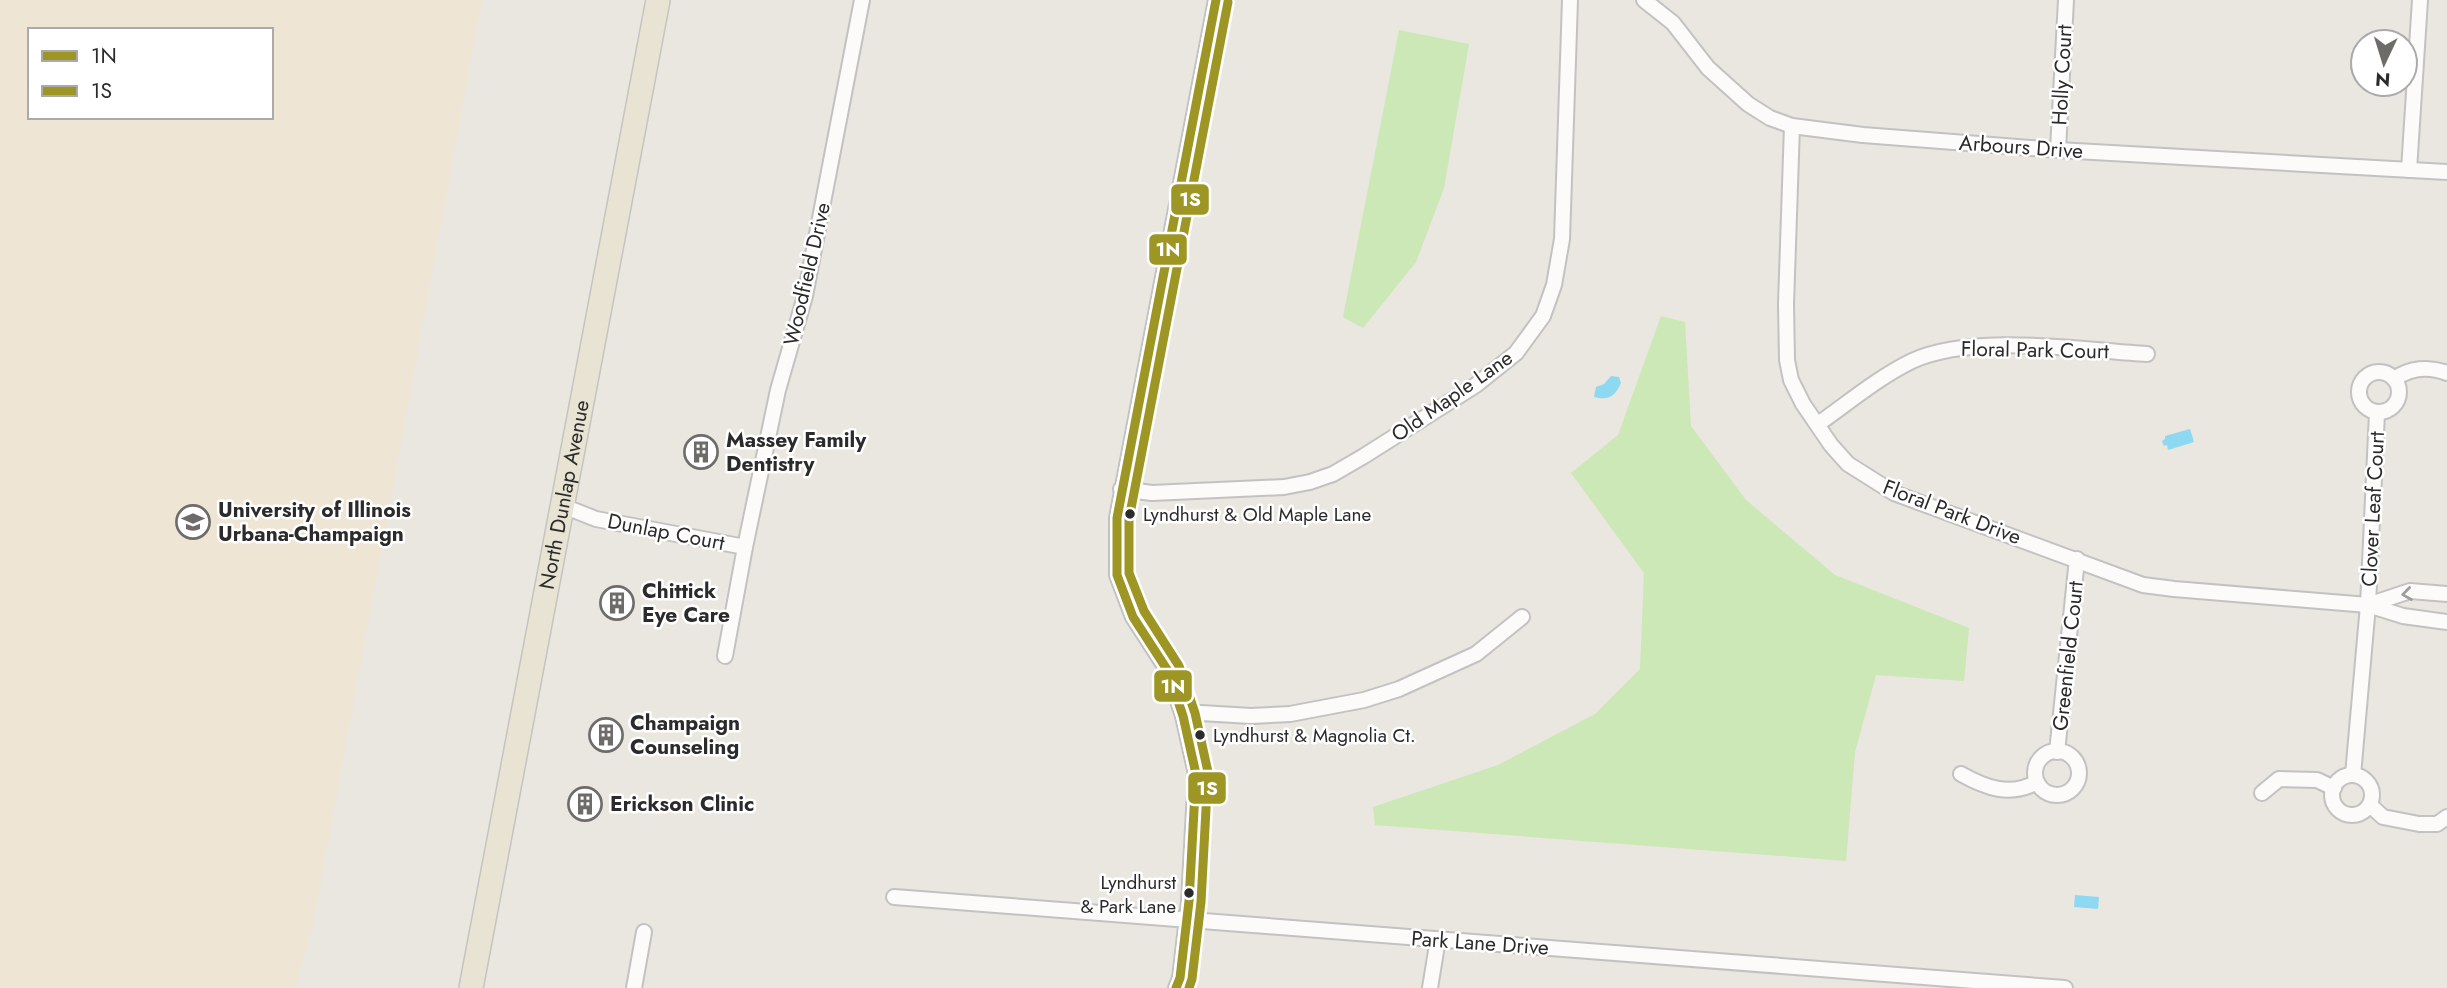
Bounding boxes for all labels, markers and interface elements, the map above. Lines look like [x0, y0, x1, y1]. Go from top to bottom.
street label: Holly Court [2044, 24, 2080, 126]
legend [28, 28, 273, 119]
north arrow [2349, 28, 2419, 98]
text: 1N [91, 41, 117, 71]
text: N [2374, 65, 2391, 93]
text: 1S [91, 76, 112, 106]
street label: Arbours Drive [1958, 128, 2084, 166]
line badge: 1S [1170, 183, 1210, 216]
text: 1S [1179, 186, 1201, 213]
street label: Woodfield Drive [776, 199, 838, 349]
line badge: 1N [1148, 233, 1188, 266]
text: 1N [1156, 236, 1180, 263]
street label: Floral Park Court [1961, 334, 2109, 366]
street label: Old Maple Lane [1385, 343, 1519, 449]
street label: North Dunlap Avenue [532, 397, 597, 592]
place label: Massey Family Dentistry [726, 425, 867, 479]
street label: Clover Leaf Court [2354, 431, 2392, 587]
building icon: Massey Family Dentistry [682, 433, 720, 471]
street label: Floral Park Drive [1879, 472, 2026, 552]
place label: University of Illinois Urbana-Champaign [218, 495, 411, 549]
place label: Lyndhurst & Old Maple Lane [1143, 501, 1371, 528]
school or university icon: University of Illinois Urbana-Champaign [174, 503, 212, 541]
street label: Dunlap Court [605, 506, 727, 558]
marker: Lyndhurst & Old Maple Lane [1123, 507, 1137, 521]
place label: Chittick Eye Care [642, 576, 730, 630]
street label: Greenfield Court [2045, 580, 2091, 732]
building icon: Chittick Eye Care [598, 584, 636, 622]
one-way arrow [2401, 586, 2412, 601]
line badge: 1N [1153, 669, 1193, 703]
text: 1N [1161, 673, 1185, 700]
place label: Champaign Counseling [630, 708, 740, 762]
building icon: Champaign Counseling [587, 716, 625, 754]
place label: Lyndhurst & Magnolia Ct. [1213, 722, 1416, 749]
marker: Lyndhurst & Magnolia Ct. [1193, 728, 1207, 742]
line badge: 1S [1187, 771, 1227, 805]
text: 1S [1196, 775, 1218, 802]
building icon: Erickson Clinic [566, 785, 604, 823]
place label: Erickson Clinic [610, 789, 754, 819]
place label: Lyndhurst & Park Lane [1080, 869, 1176, 920]
marker: Lyndhurst & Park Lane [1182, 886, 1196, 900]
street label: Park Lane Drive [1410, 923, 1550, 963]

